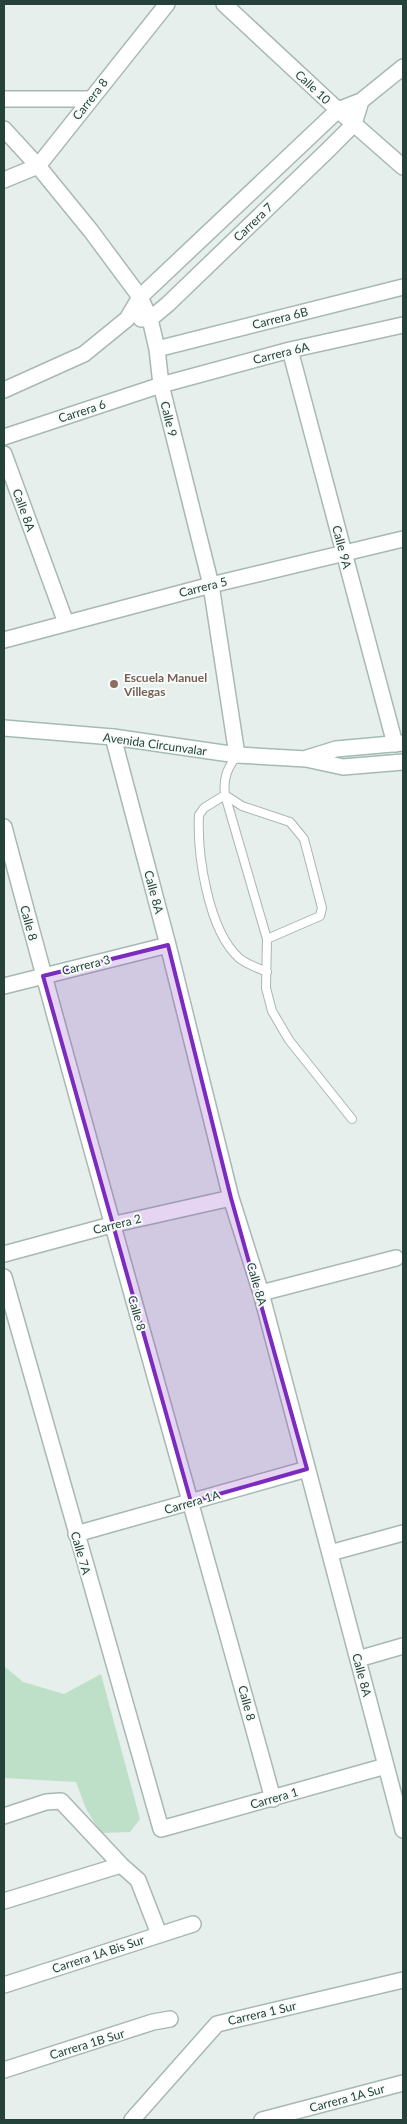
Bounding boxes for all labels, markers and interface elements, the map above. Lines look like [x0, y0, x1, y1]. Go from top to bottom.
street label: Calle 10 [292, 67, 334, 107]
street label: Carrera 8 [69, 75, 111, 123]
street label: Carrera 7 [230, 200, 276, 244]
street label: Carrera 6B [251, 304, 310, 332]
street label: Carrera 6A [251, 339, 311, 367]
street label: Carrera 6 [56, 396, 108, 426]
street label: Calle 9 [157, 400, 181, 438]
street label: Calle 8A [9, 487, 39, 534]
street label: Calle 9A [329, 524, 355, 571]
street label: Carrera 5 [177, 574, 229, 600]
place label: Escuela Manuel Villegas [123, 670, 207, 699]
marker: Escuela Manuel Villegas [108, 678, 120, 690]
street label: Avenida Circunvalar [102, 729, 208, 759]
street label: Calle 8A [141, 869, 167, 916]
street label: Calle 8 [17, 904, 41, 942]
street label: Carrera 3 [60, 952, 112, 978]
street label: Carrera 2 [91, 1211, 143, 1237]
street label: Calle 8A [244, 1261, 271, 1308]
street label: Calle 8 [125, 1294, 149, 1332]
street label: Carrera 1A [162, 1487, 222, 1517]
street label: Calle 7A [68, 1530, 95, 1577]
street label: Calle 8A [349, 1652, 375, 1699]
street label: Calle 8 [235, 1684, 259, 1722]
street label: Carrera 1 [248, 1784, 300, 1812]
street label: Carrera 1A Bis Sur [50, 1932, 147, 1976]
street label: Carrera 1 Sur [226, 1998, 298, 2028]
street label: Carrera 1B Sur [48, 2025, 127, 2062]
street label: Carrera 1A Sur [308, 2081, 387, 2115]

